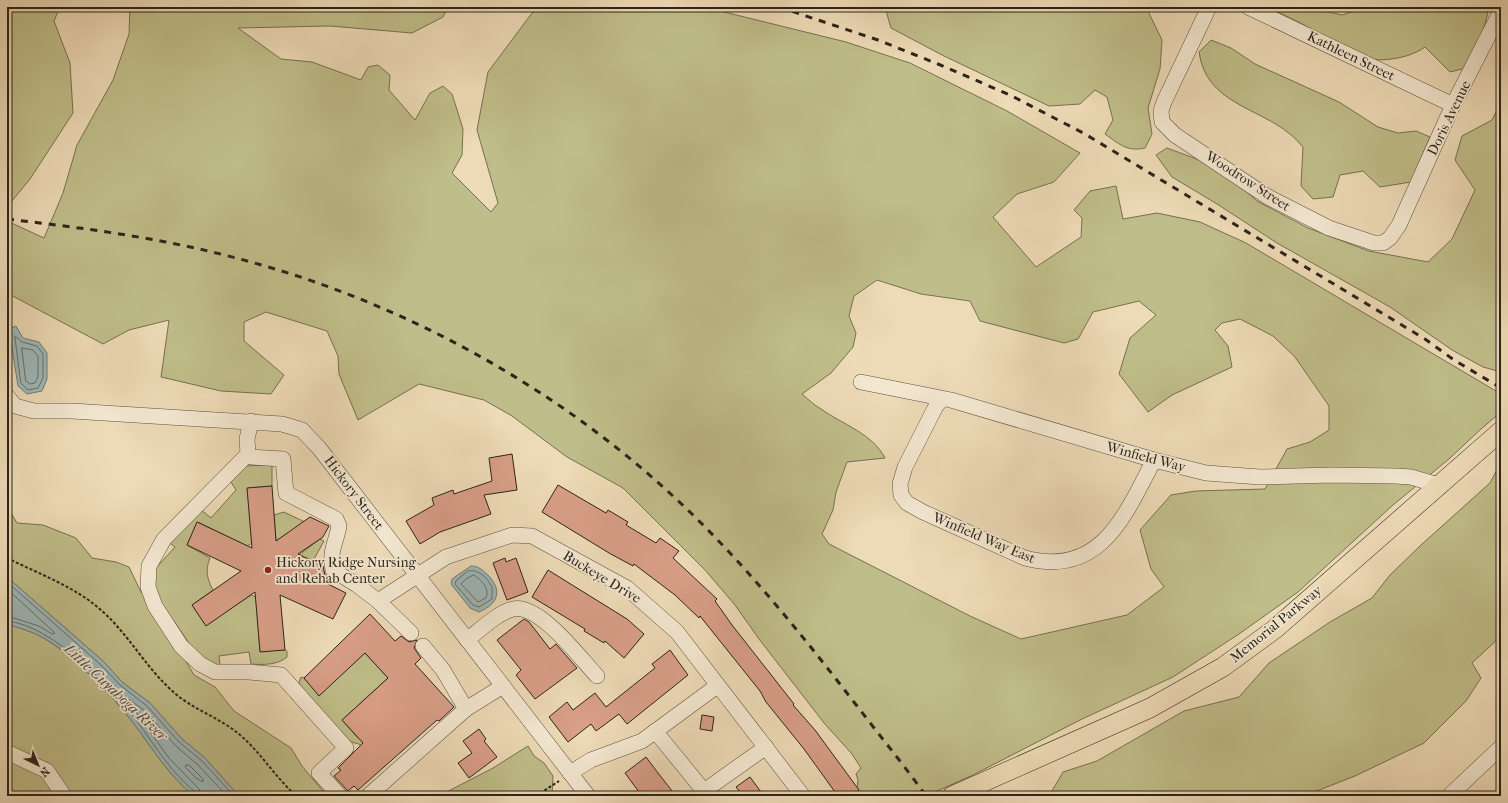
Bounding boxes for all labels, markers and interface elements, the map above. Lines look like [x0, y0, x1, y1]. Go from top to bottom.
street label: Kathleen Street [1304, 27, 1398, 85]
street label: Doris Avenue [1424, 78, 1474, 158]
street label: Woodrow Street [1202, 147, 1294, 215]
street label: Winfield Way [1103, 438, 1188, 476]
street label: Hickory Street [321, 453, 387, 533]
street label: Winfield Way East [929, 508, 1038, 567]
street label: Buckeye Drive [560, 547, 644, 607]
place label: Hickory Ridge Nursing and Rehab Center [276, 554, 417, 587]
marker: Hickory Ridge Nursing and Rehab Center [263, 565, 273, 575]
street label: Memorial Parkway [1227, 581, 1326, 666]
water label: Little Cuyahoga River [60, 639, 172, 745]
north arrow [18, 745, 58, 785]
text: N [37, 764, 52, 780]

